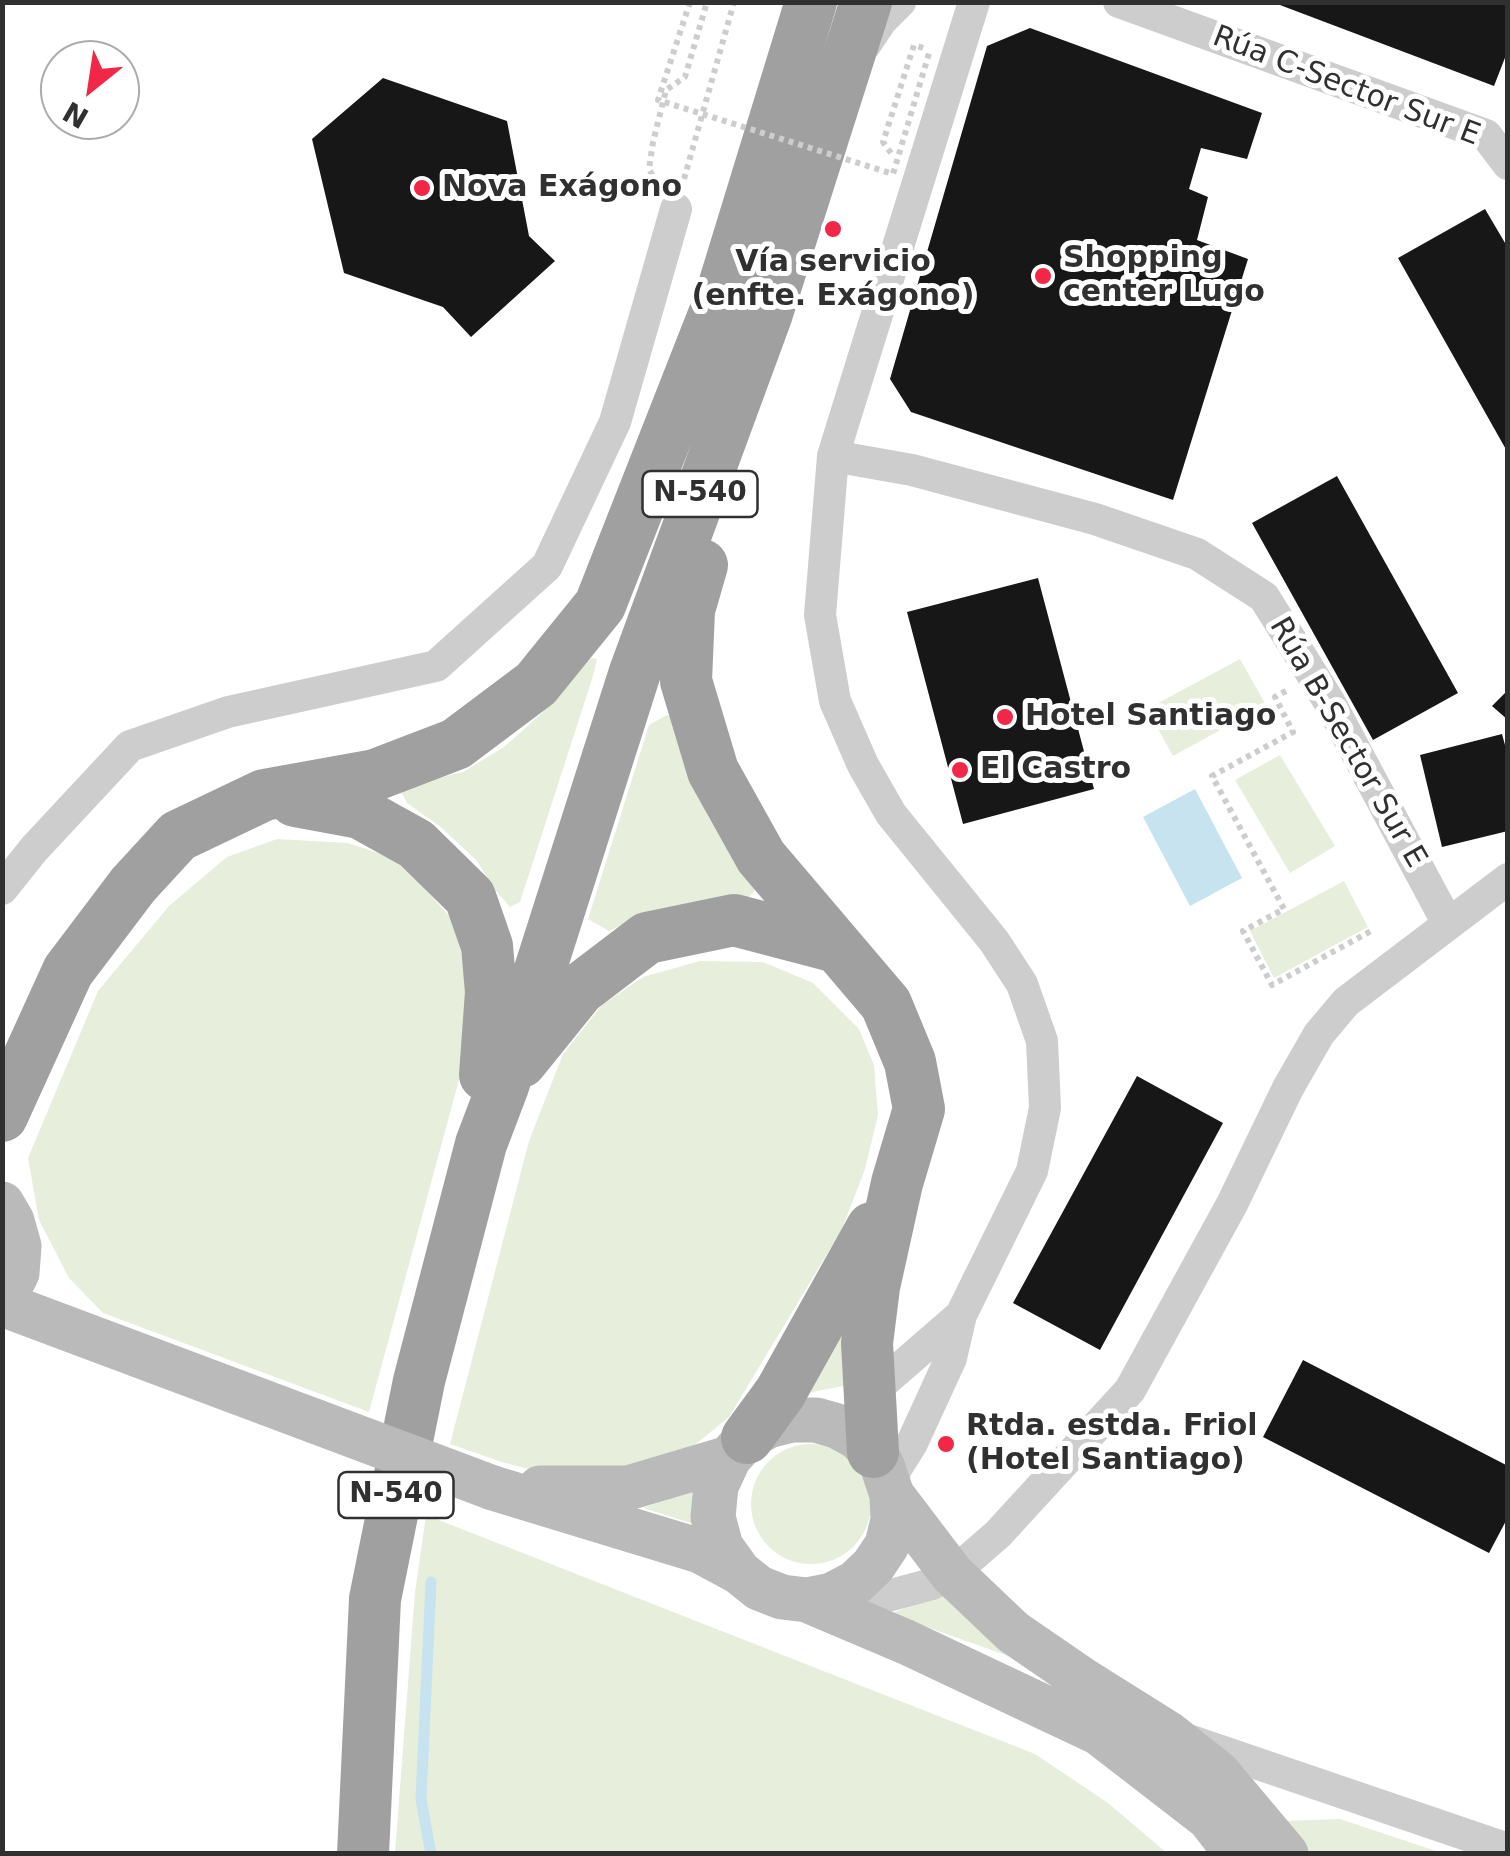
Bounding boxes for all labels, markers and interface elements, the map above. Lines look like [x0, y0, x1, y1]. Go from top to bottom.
street label: Rúa C-Sector Sur E [1207, 19, 1485, 155]
north arrow [40, 40, 140, 140]
text: N [57, 95, 94, 135]
place label: Nova Exágono [442, 170, 682, 206]
marker: Nova Exágono [411, 177, 433, 199]
marker: Vía servicio (enfte. Exágono) [822, 218, 844, 240]
place label: Shopping center Lugo [1063, 241, 1265, 312]
place label: Vía servicio (enfte. Exágono) [692, 245, 974, 316]
marker: Shopping center Lugo [1032, 265, 1054, 287]
road number: N-540 [642, 471, 758, 517]
street label: Rúa B-Sector Sur E [1261, 612, 1433, 874]
place label: Hotel Santiago [1025, 699, 1276, 735]
marker: Hotel Santiago [994, 706, 1016, 728]
place label: El Castro [980, 752, 1131, 788]
marker: El Castro [949, 759, 971, 781]
place label: Rtda. estda. Friol (Hotel Santiago) [966, 1409, 1258, 1480]
marker: Rtda. estda. Friol (Hotel Santiago) [935, 1433, 957, 1455]
road number: N-540 [338, 1472, 454, 1518]

